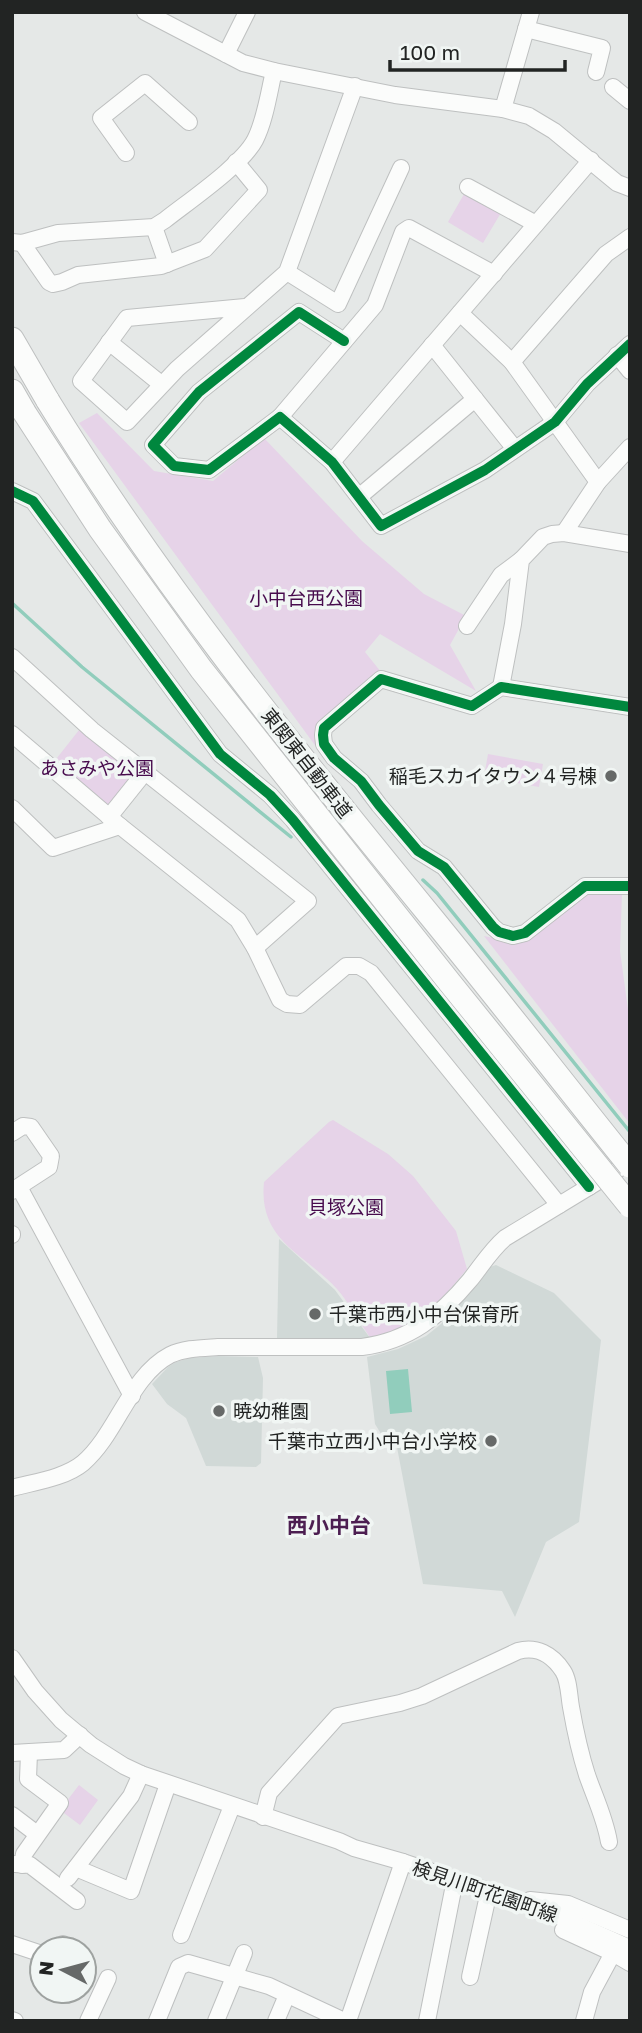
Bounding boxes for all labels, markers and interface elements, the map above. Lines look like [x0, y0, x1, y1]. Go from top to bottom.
scale bar [390, 28, 565, 72]
text: 100 m [400, 39, 460, 65]
park label: 小中台西公園 [249, 586, 363, 609]
street label: 東関東自動車道 [257, 703, 357, 822]
park label: あさみや公園 [40, 756, 154, 779]
place label: 稲毛スカイタウン４号棟 [389, 764, 597, 787]
marker: 稲毛スカイタウン４号棟 [603, 768, 619, 784]
park label: 貝塚公園 [308, 1195, 384, 1218]
place label: 千葉市西小中台保育所 [329, 1302, 519, 1325]
marker: 千葉市西小中台保育所 [307, 1306, 323, 1322]
place label: 暁幼稚園 [233, 1399, 309, 1422]
marker: 暁幼稚園 [211, 1403, 227, 1419]
place label: 千葉市立西小中台小学校 [268, 1429, 477, 1452]
marker: 千葉市立西小中台小学校 [483, 1433, 499, 1449]
district label: 西小中台 [287, 1512, 371, 1538]
street label: 検見川町花園町線 [410, 1855, 561, 1926]
north arrow [28, 1935, 98, 2005]
text: N [33, 1960, 58, 1977]

